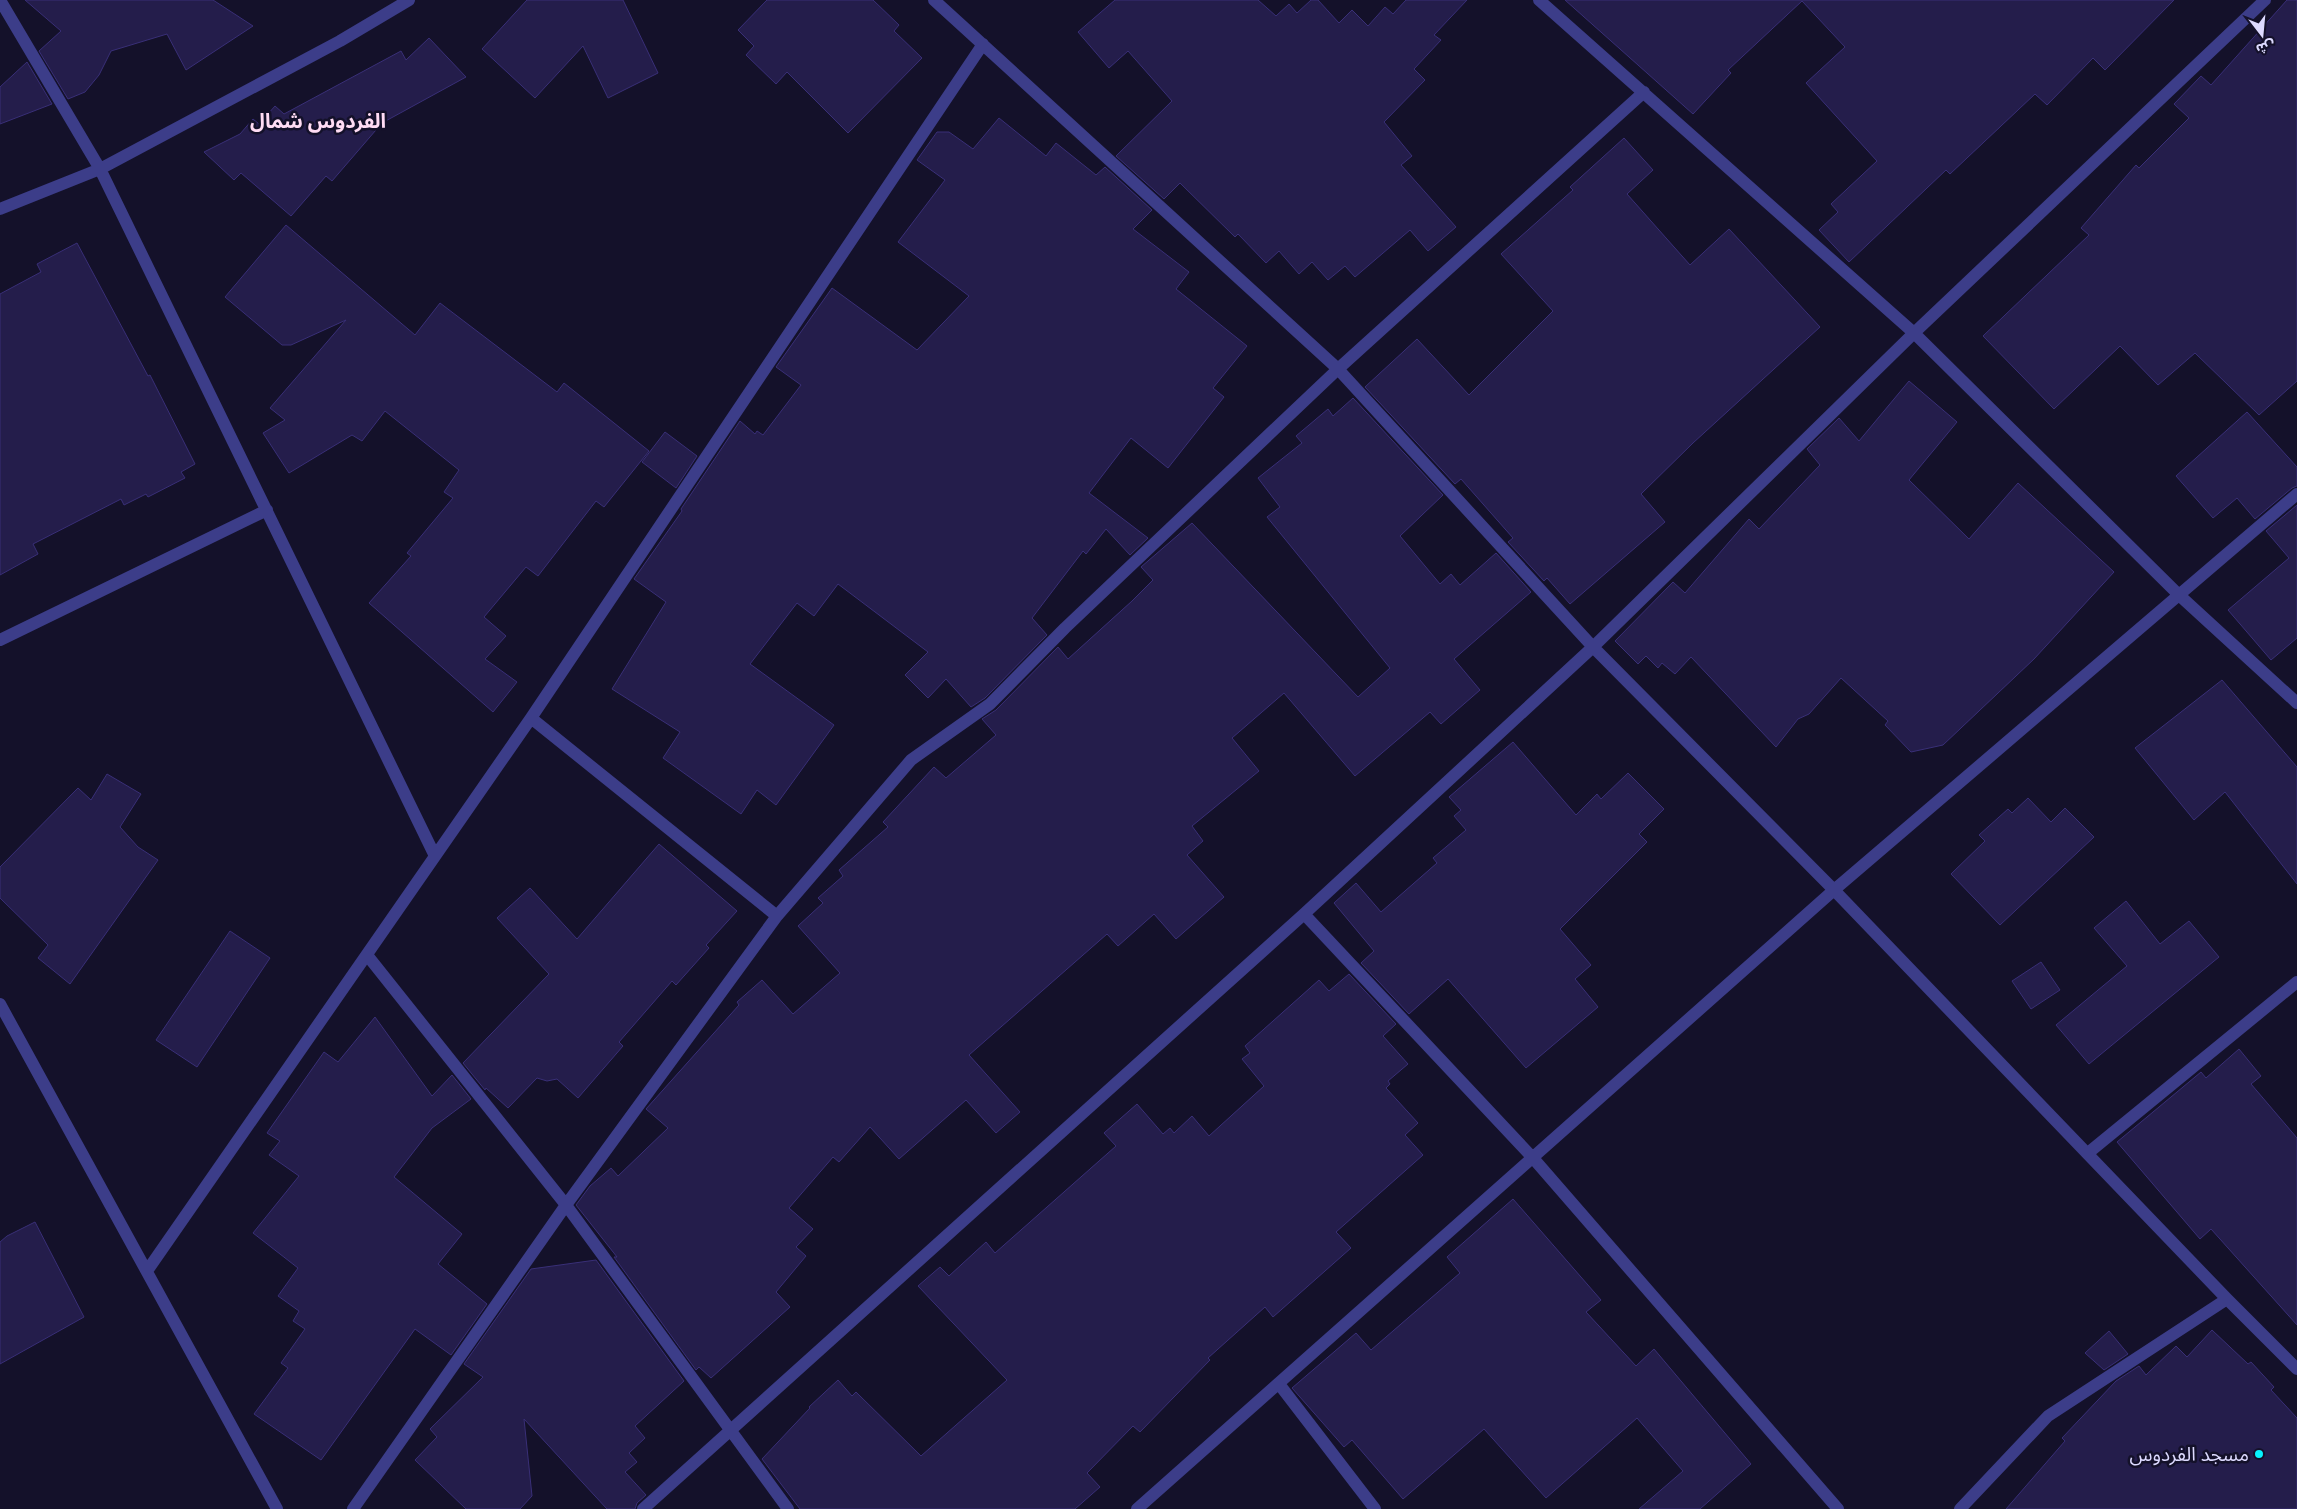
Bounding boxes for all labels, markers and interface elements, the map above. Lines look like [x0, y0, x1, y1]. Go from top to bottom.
north arrow [2237, 10, 2287, 60]
text: ش [2254, 36, 2277, 59]
district label: الفردوس شمال [250, 108, 386, 134]
place label: مسجد الفردوس [2129, 1442, 2249, 1467]
marker: مسجد الفردوس [2253, 1448, 2265, 1460]

